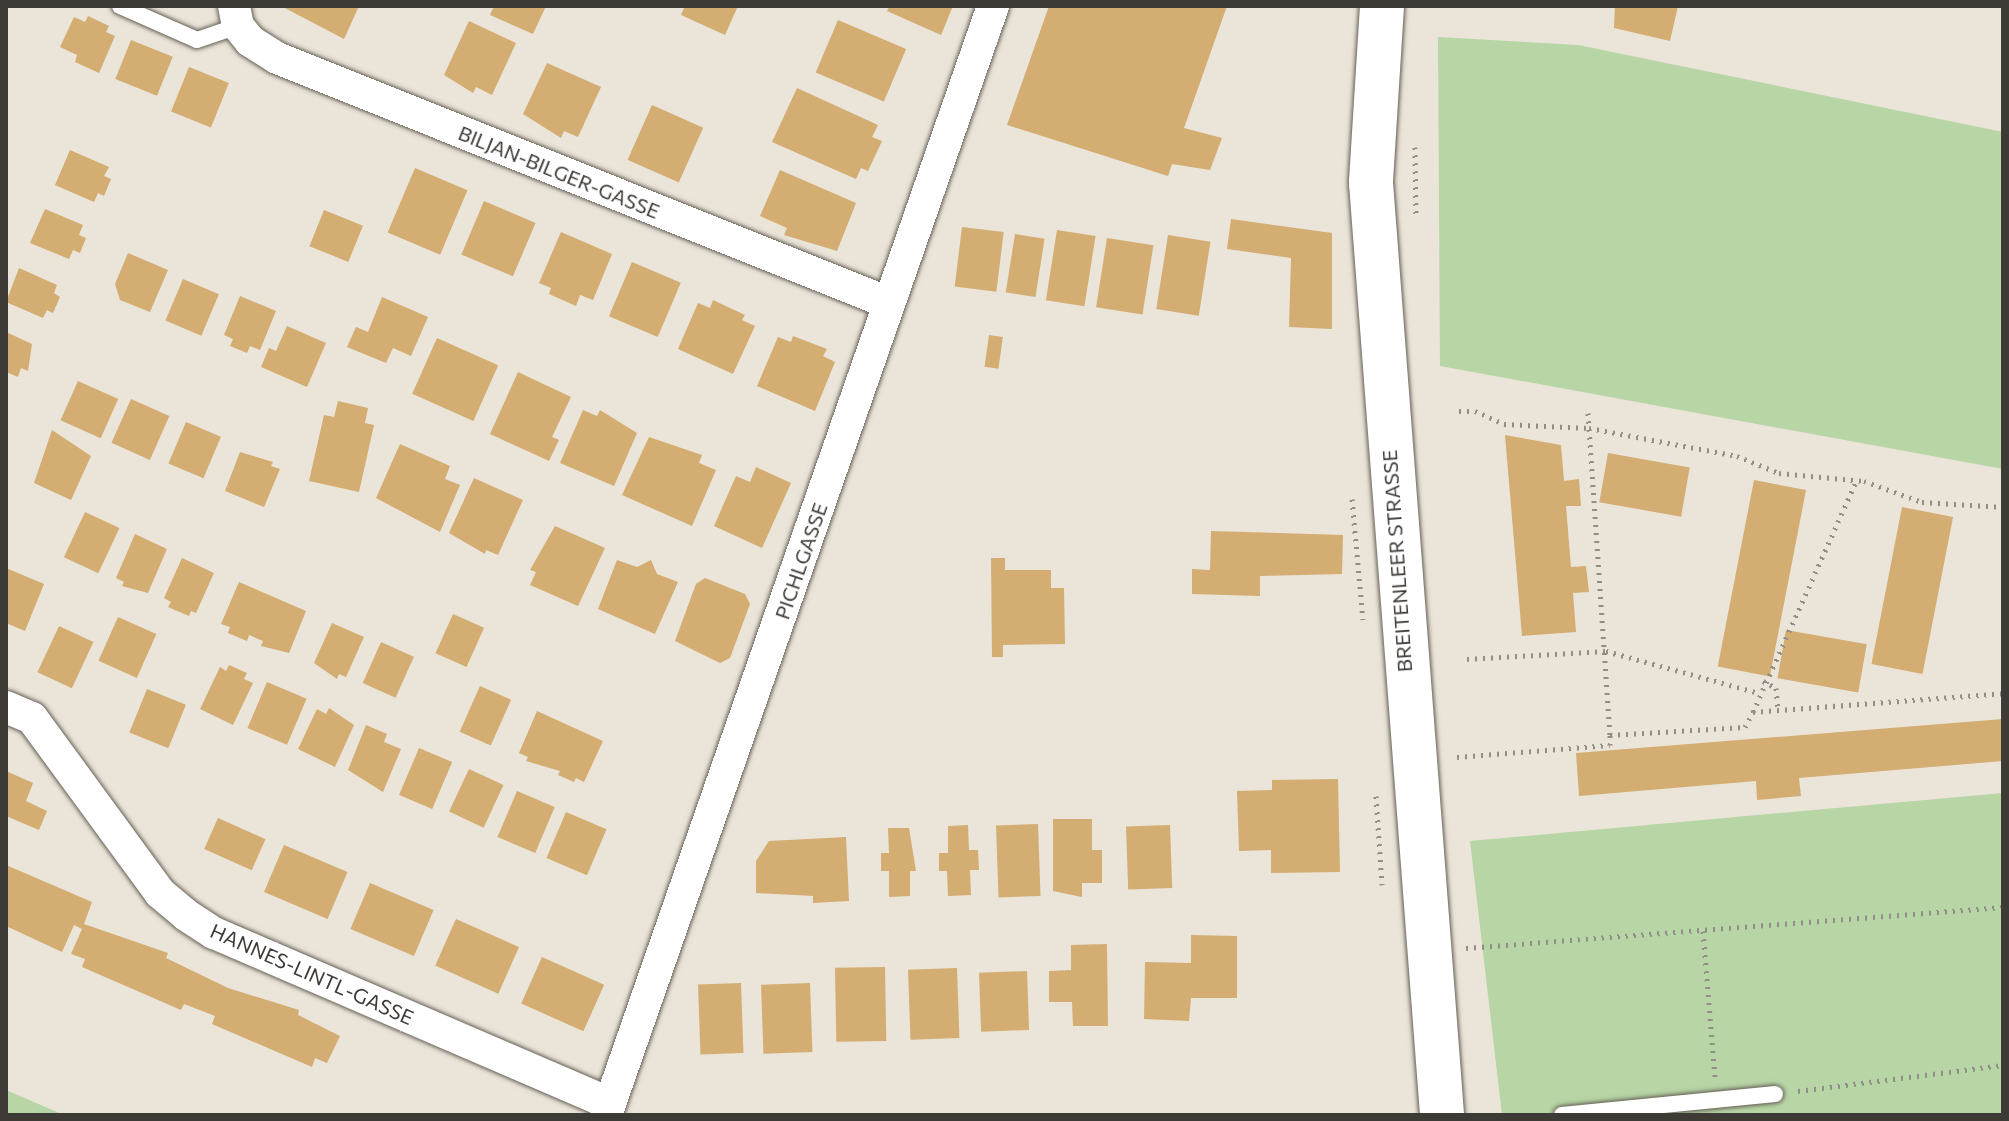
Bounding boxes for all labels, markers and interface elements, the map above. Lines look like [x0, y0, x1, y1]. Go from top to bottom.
street label: BILJAN-BILGER-GASSE [455, 121, 663, 223]
street label: BREITENLEER STRASSE [1377, 449, 1417, 673]
street label: PICHLGASSE [770, 500, 832, 622]
street label: HANNES-LINTL-GASSE [207, 918, 417, 1030]

